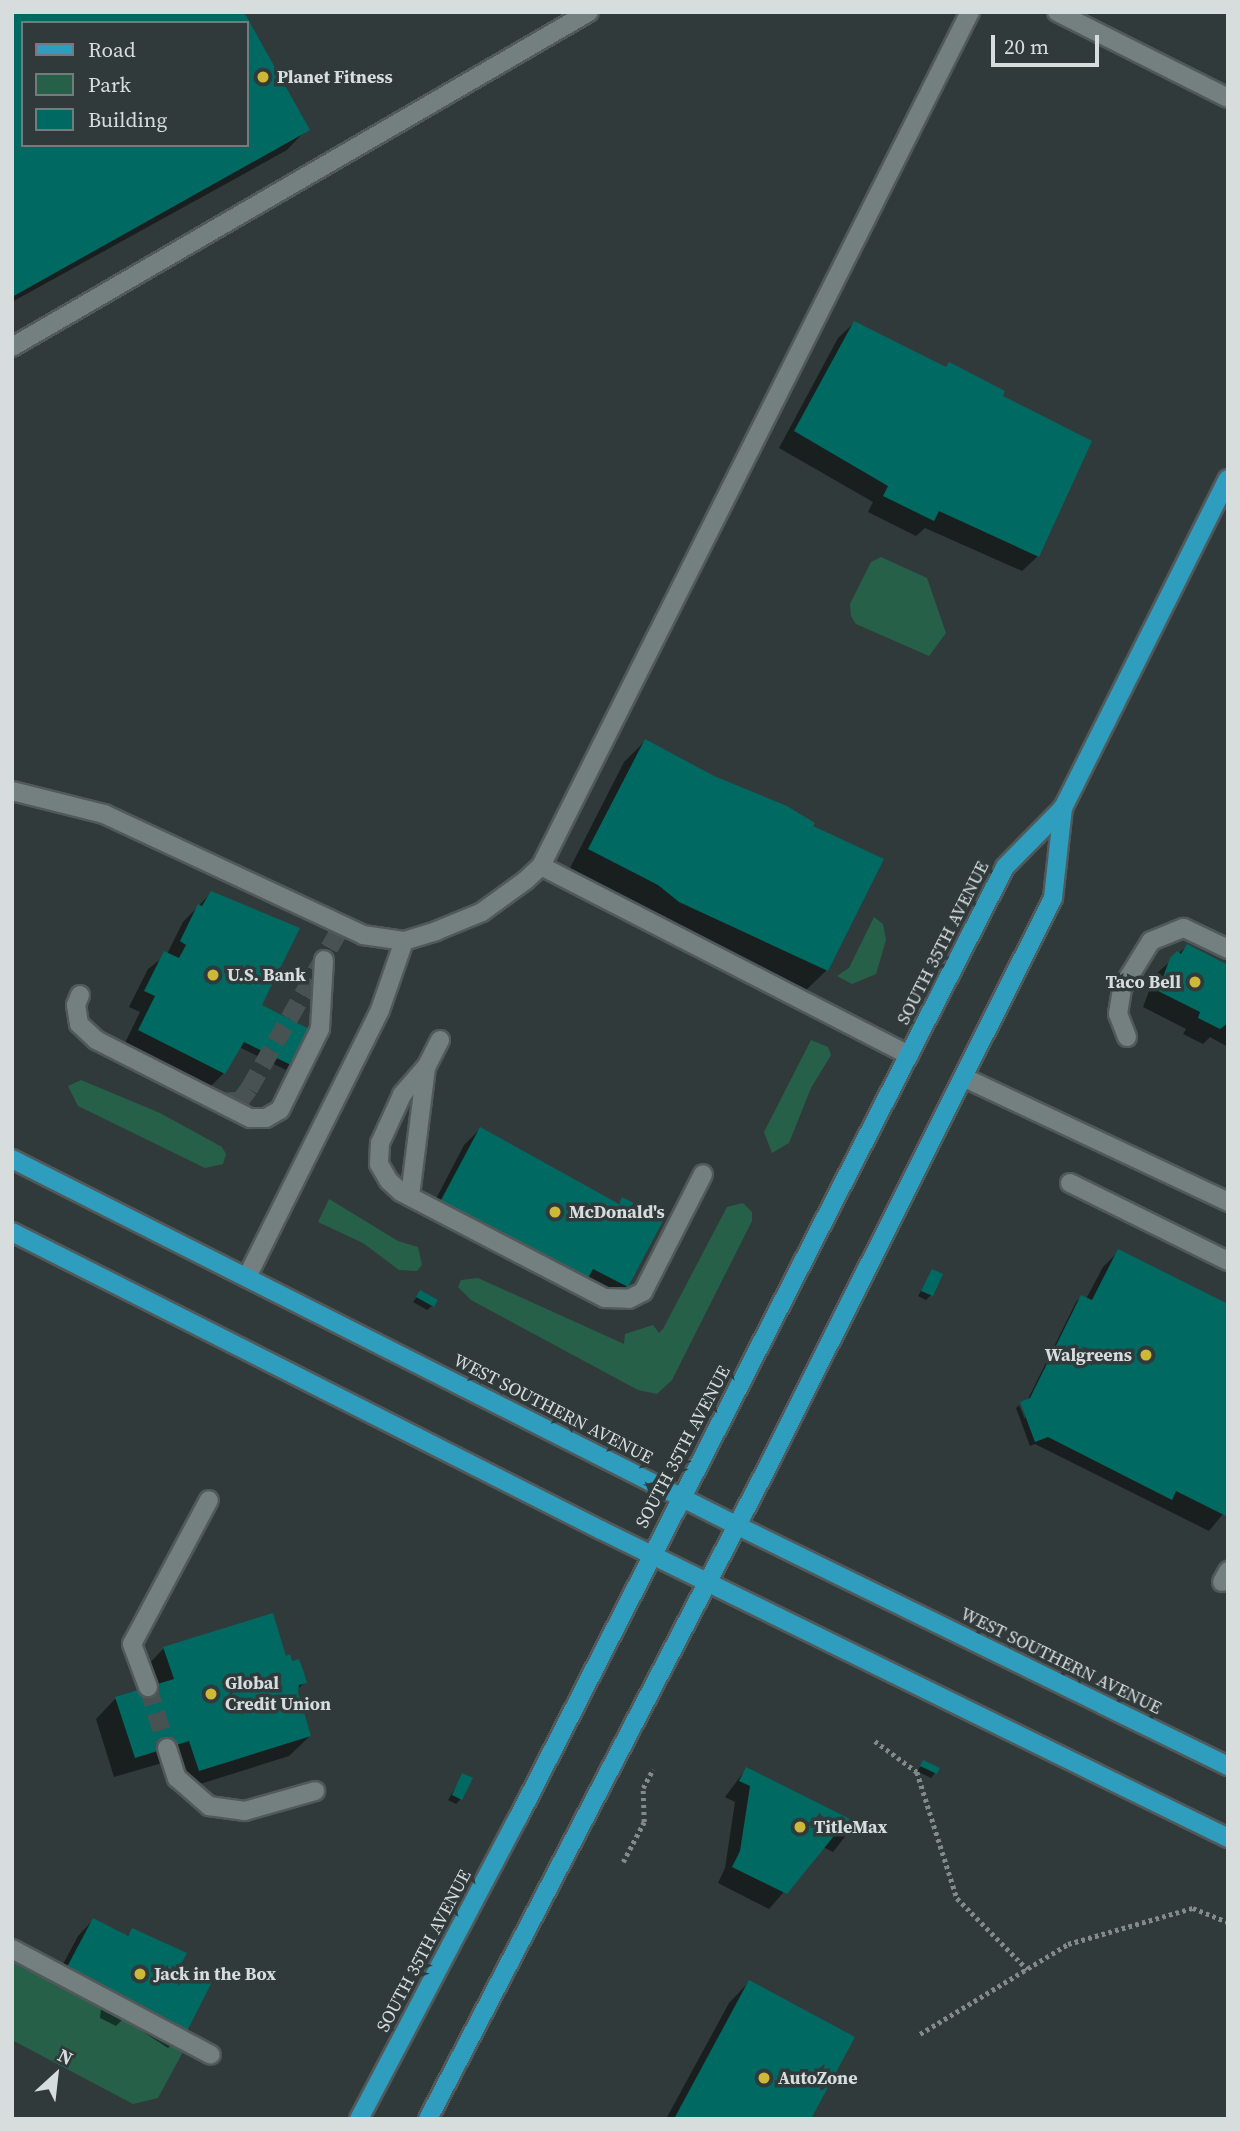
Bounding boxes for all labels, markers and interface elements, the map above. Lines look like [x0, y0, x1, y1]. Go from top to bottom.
legend [21, 21, 248, 147]
scale bar [995, 21, 1104, 65]
text: 20 m [1004, 32, 1049, 61]
text: Road [88, 35, 136, 64]
place label: Planet Fitness [277, 66, 393, 88]
marker: Planet Fitness [255, 69, 271, 85]
text: Park [88, 70, 131, 99]
text: Building [88, 105, 167, 134]
street label: SOUTH 35TH AVENUE [892, 858, 994, 1028]
place label: U.S. Bank [227, 964, 306, 986]
marker: U.S. Bank [205, 967, 221, 983]
place label: Taco Bell [1105, 971, 1181, 993]
marker: Taco Bell [1187, 974, 1203, 990]
place label: McDonald's [569, 1201, 665, 1223]
marker: McDonald's [547, 1204, 563, 1220]
place label: Walgreens [1045, 1344, 1132, 1366]
marker: Walgreens [1138, 1347, 1154, 1363]
street label: WEST SOUTHERN AVENUE [450, 1349, 656, 1469]
street label: SOUTH 35TH AVENUE [631, 1362, 735, 1532]
street label: WEST SOUTHERN AVENUE [957, 1603, 1165, 1719]
place label: Global Credit Union [225, 1673, 331, 1716]
marker: Global Credit Union [203, 1686, 219, 1702]
place label: TitleMax [814, 1816, 887, 1838]
marker: TitleMax [792, 1819, 808, 1835]
street label: SOUTH 35TH AVENUE [372, 1866, 476, 2036]
place label: Jack in the Box [154, 1963, 276, 1985]
marker: Jack in the Box [132, 1966, 148, 1982]
north arrow [21, 2040, 91, 2110]
text: N [53, 2042, 78, 2071]
place label: AutoZone [778, 2067, 858, 2089]
marker: AutoZone [756, 2070, 772, 2086]

